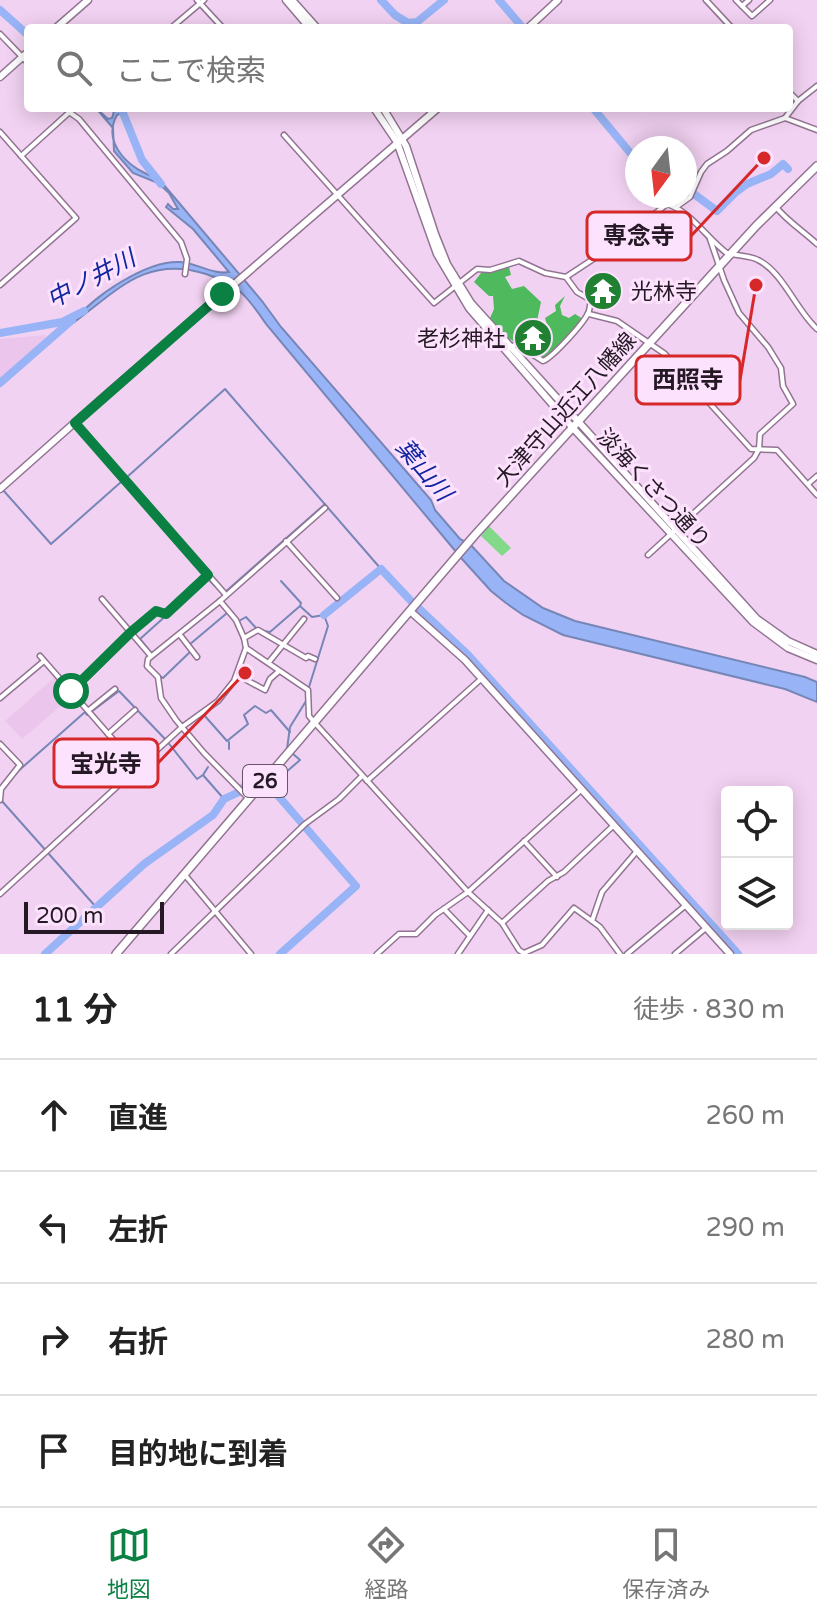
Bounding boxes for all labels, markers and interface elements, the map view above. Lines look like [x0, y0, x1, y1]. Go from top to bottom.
search box [24, 24, 793, 112]
icon: search [52, 46, 96, 90]
text: ここで検索 [116, 53, 266, 90]
north arrow [625, 136, 697, 208]
callout: 専念寺 [587, 212, 691, 260]
text: 専念寺 [603, 222, 675, 251]
water label: 中ノ井川 [42, 243, 143, 315]
temple icon: 光林寺 [582, 270, 624, 312]
route end [204, 276, 240, 312]
place label: 光林寺 [631, 279, 697, 305]
temple icon: 老杉神社 [512, 317, 554, 359]
place label: 老杉神社 [417, 326, 505, 352]
street label: 大津守山近江八幡線 [490, 327, 642, 492]
callout: 西照寺 [636, 356, 740, 404]
text: 西照寺 [652, 366, 724, 395]
street label: 淡海くさつ通り [591, 423, 715, 554]
water label: 葉山川 [389, 433, 460, 510]
route start [53, 673, 89, 709]
callout: 宝光寺 [54, 739, 158, 787]
text: 宝光寺 [70, 750, 142, 779]
road number: 26 [243, 765, 287, 797]
map controls [721, 786, 793, 930]
button: locate [721, 786, 793, 858]
button: layers [721, 858, 793, 930]
scale bar [24, 898, 164, 934]
text: 200 m [36, 903, 103, 929]
text: 11 分 [32, 990, 118, 1031]
text: 徒歩 · 830 m [633, 994, 785, 1025]
icon: ahead [32, 1093, 76, 1137]
text: 直進 [108, 1100, 168, 1137]
text: 260 m [705, 1100, 785, 1131]
icon: left [32, 1205, 76, 1249]
text: 左折 [108, 1212, 168, 1249]
text: 290 m [705, 1212, 785, 1243]
icon: right [32, 1317, 76, 1361]
text: 右折 [108, 1324, 168, 1361]
text: 280 m [705, 1324, 785, 1355]
icon: arrive [32, 1429, 76, 1473]
text: 目的地に到着 [108, 1436, 288, 1473]
tab: 地図 [107, 1523, 151, 1603]
tab: 経路 [364, 1523, 408, 1603]
tab: 保存済み [622, 1523, 710, 1603]

